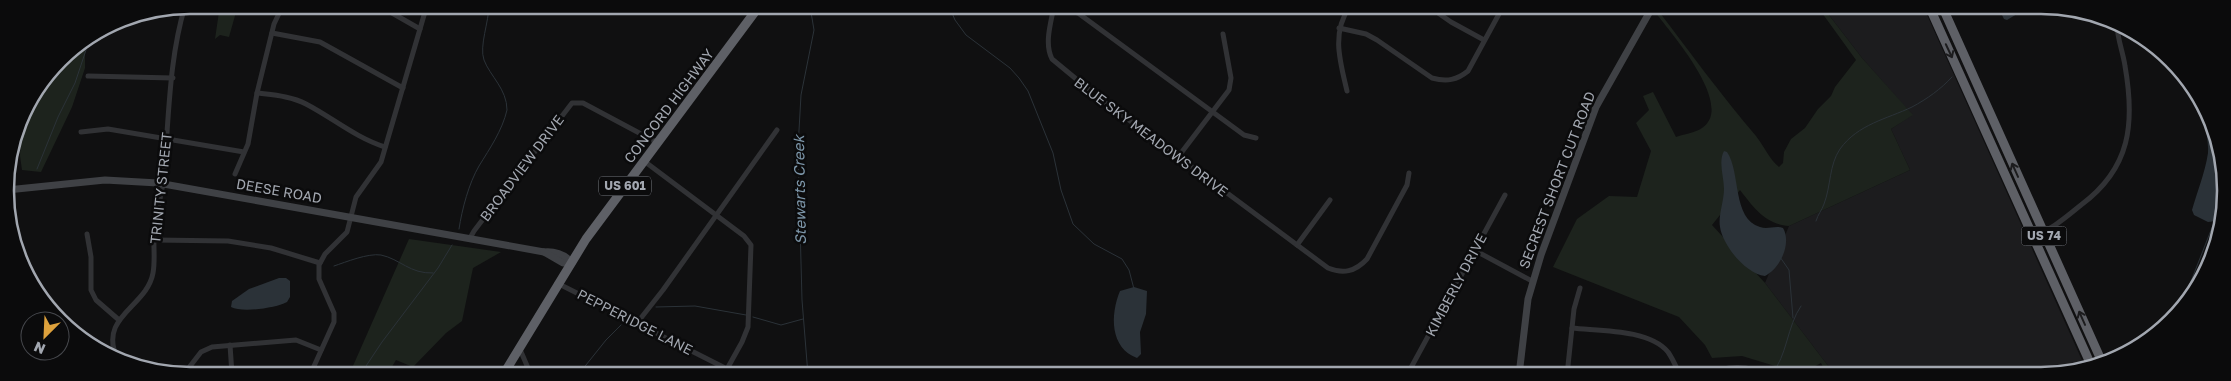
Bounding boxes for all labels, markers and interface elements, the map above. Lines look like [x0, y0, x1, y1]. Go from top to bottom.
one-way arrow [1944, 43, 1954, 58]
street label: CONCORD HIGHWAY [620, 45, 717, 166]
street label: BLUE SKY MEADOWS DRIVE [1071, 73, 1231, 200]
street label: SECREST SHORT CUT ROAD [1515, 89, 1598, 271]
street label: BROADVIEW DRIVE [476, 111, 567, 224]
street label: TRINITY STREET [146, 131, 175, 245]
water label: Stewarts Creek [789, 133, 809, 245]
one-way arrow [2010, 163, 2019, 178]
street label: DEESE ROAD [235, 175, 323, 206]
road number: US 601 [599, 177, 651, 196]
road number: US 74 [2022, 227, 2066, 246]
street label: KIMBERLY DRIVE [1421, 230, 1490, 339]
street label: PEPPERIDGE LANE [575, 285, 696, 358]
north arrow [20, 311, 70, 361]
one-way arrow [2077, 311, 2086, 326]
text: N [31, 338, 48, 358]

